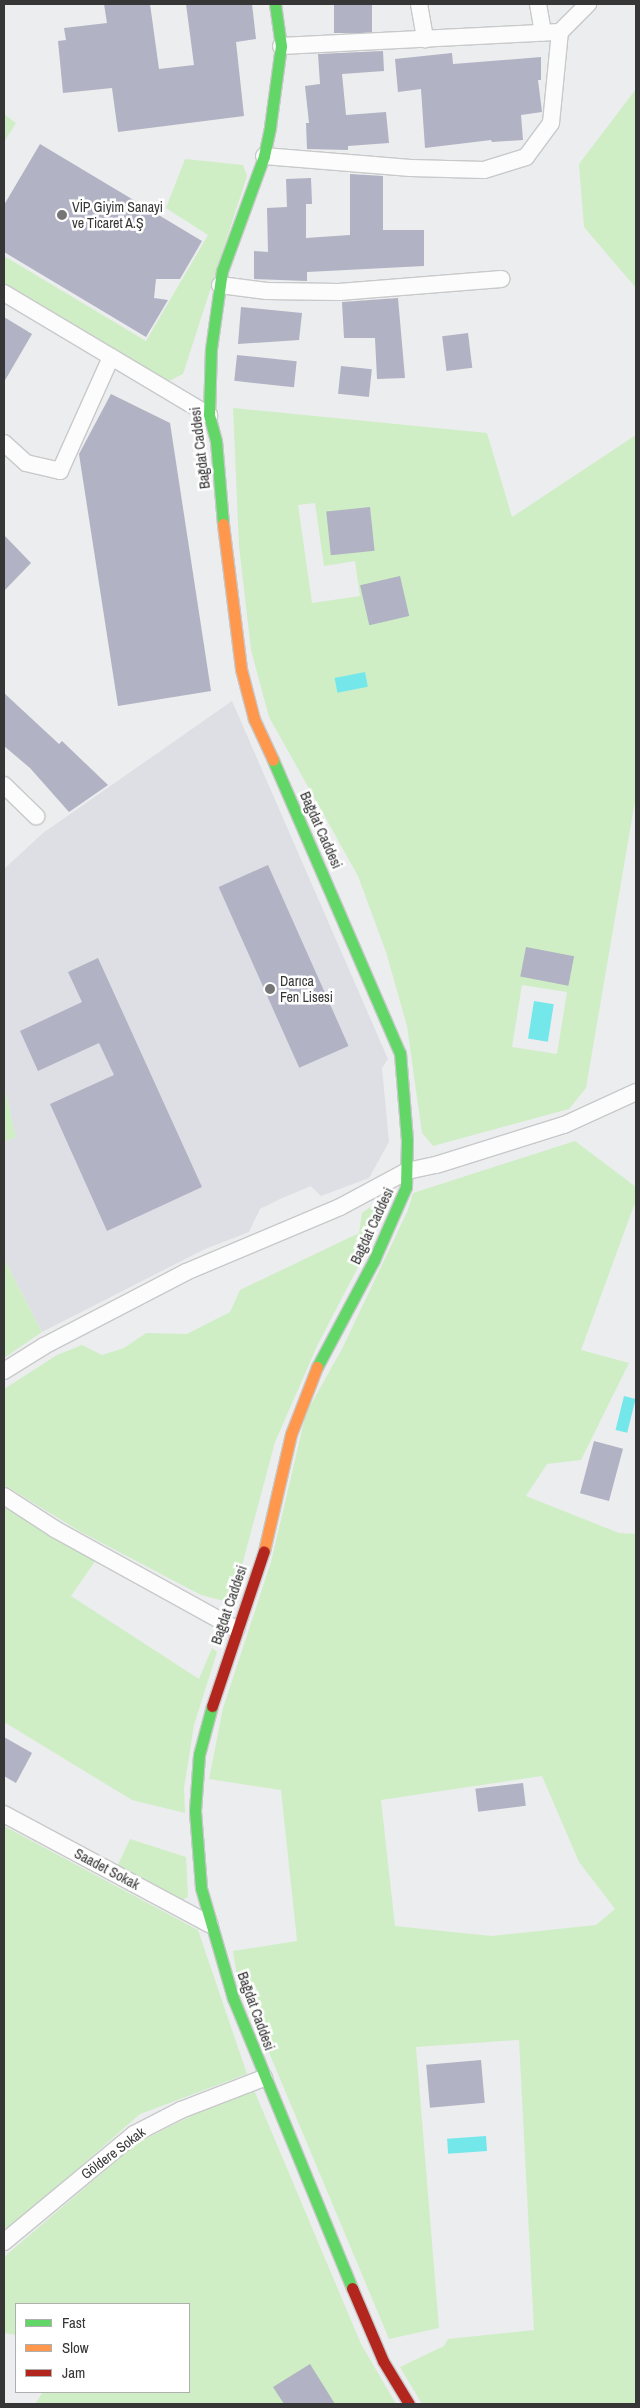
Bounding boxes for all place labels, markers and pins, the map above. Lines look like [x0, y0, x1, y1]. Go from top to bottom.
place label: VİP Giyim Sanayi ve Ticaret A.Ş [72, 199, 163, 232]
marker: VİP Giyim Sanayi ve Ticaret A.Ş [56, 209, 68, 221]
place label: Darıca Fen Lisesi [280, 973, 333, 1006]
marker: Darıca Fen Lisesi [264, 983, 276, 995]

